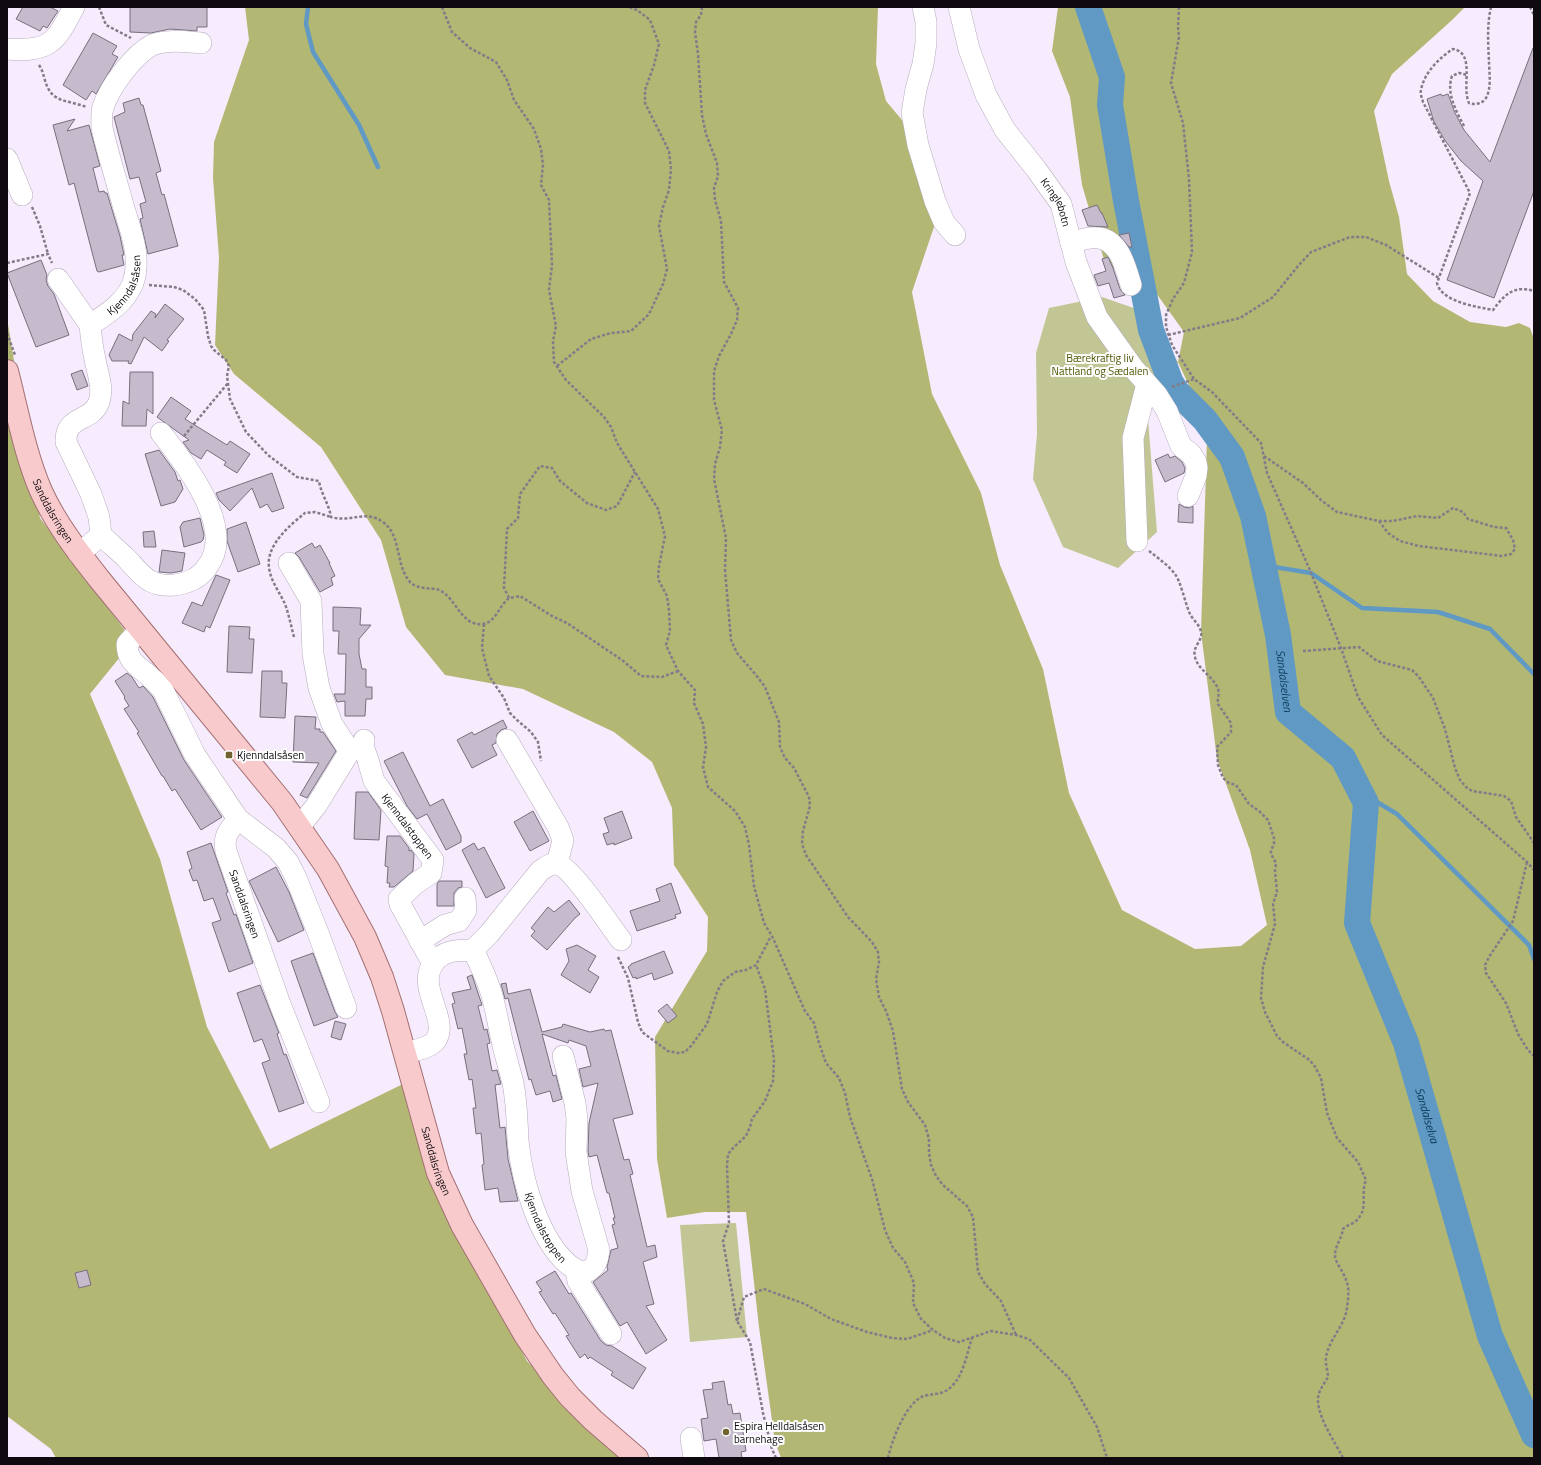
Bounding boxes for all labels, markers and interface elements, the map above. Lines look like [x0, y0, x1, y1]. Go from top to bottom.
street label: Kringlebotn [1037, 174, 1074, 228]
street label: Kjenndalsåsen [103, 255, 144, 319]
park label: Bærekraftig liv Nattland og Sædalen [1052, 350, 1149, 379]
street label: Sanddalsringen [29, 476, 77, 546]
water label: Sandalselven [1271, 648, 1298, 714]
place label: Kjenndalsåsen [237, 747, 304, 763]
marker: Kjenndalsåsen [224, 750, 234, 760]
street label: Kjenndalstoppen [378, 790, 437, 862]
street label: Sanddalsringen [225, 868, 264, 940]
water label: Sandalselva [1410, 1085, 1445, 1146]
street label: Sanddalsringen [418, 1125, 455, 1198]
street label: Kjenndalstoppen [521, 1190, 570, 1267]
place label: Espira Helldalsåsen barnehage [734, 1418, 824, 1447]
marker: Espira Helldalsåsen barnehage [721, 1427, 731, 1437]

